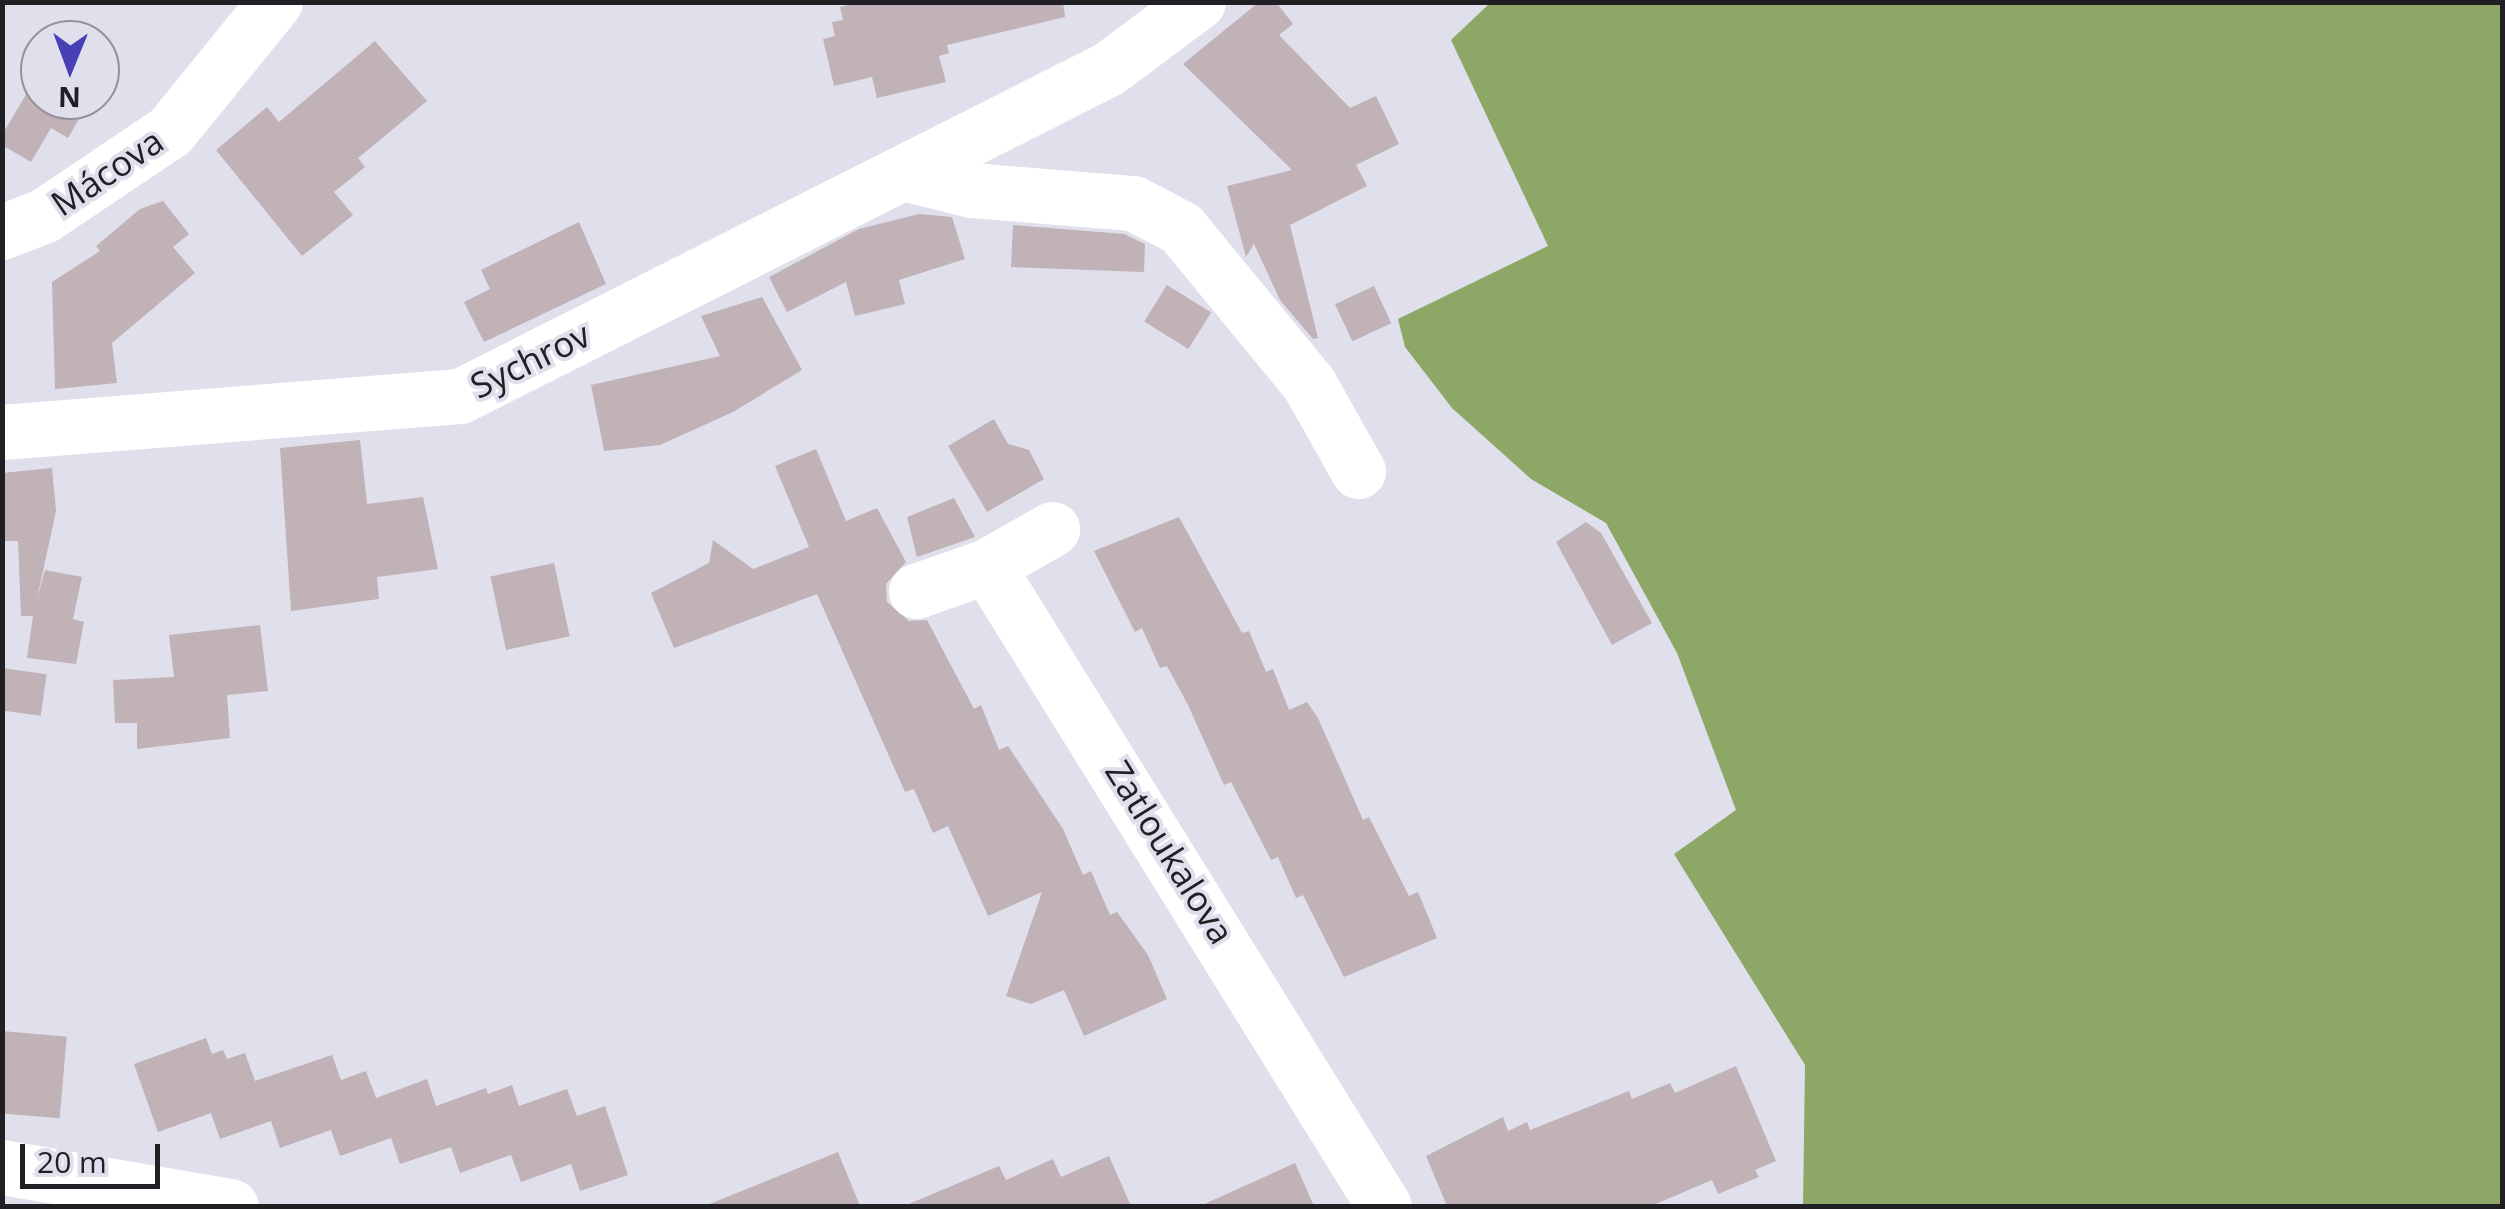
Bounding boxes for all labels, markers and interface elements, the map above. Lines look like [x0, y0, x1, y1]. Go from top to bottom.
north arrow [20, 20, 120, 120]
text: N [58, 79, 81, 117]
street label: Mácova [43, 119, 171, 225]
street label: Sychrov [463, 313, 597, 407]
street label: Zatloukalova [1097, 753, 1243, 951]
scale bar [25, 1124, 165, 1186]
text: 20 m [37, 1141, 107, 1182]

